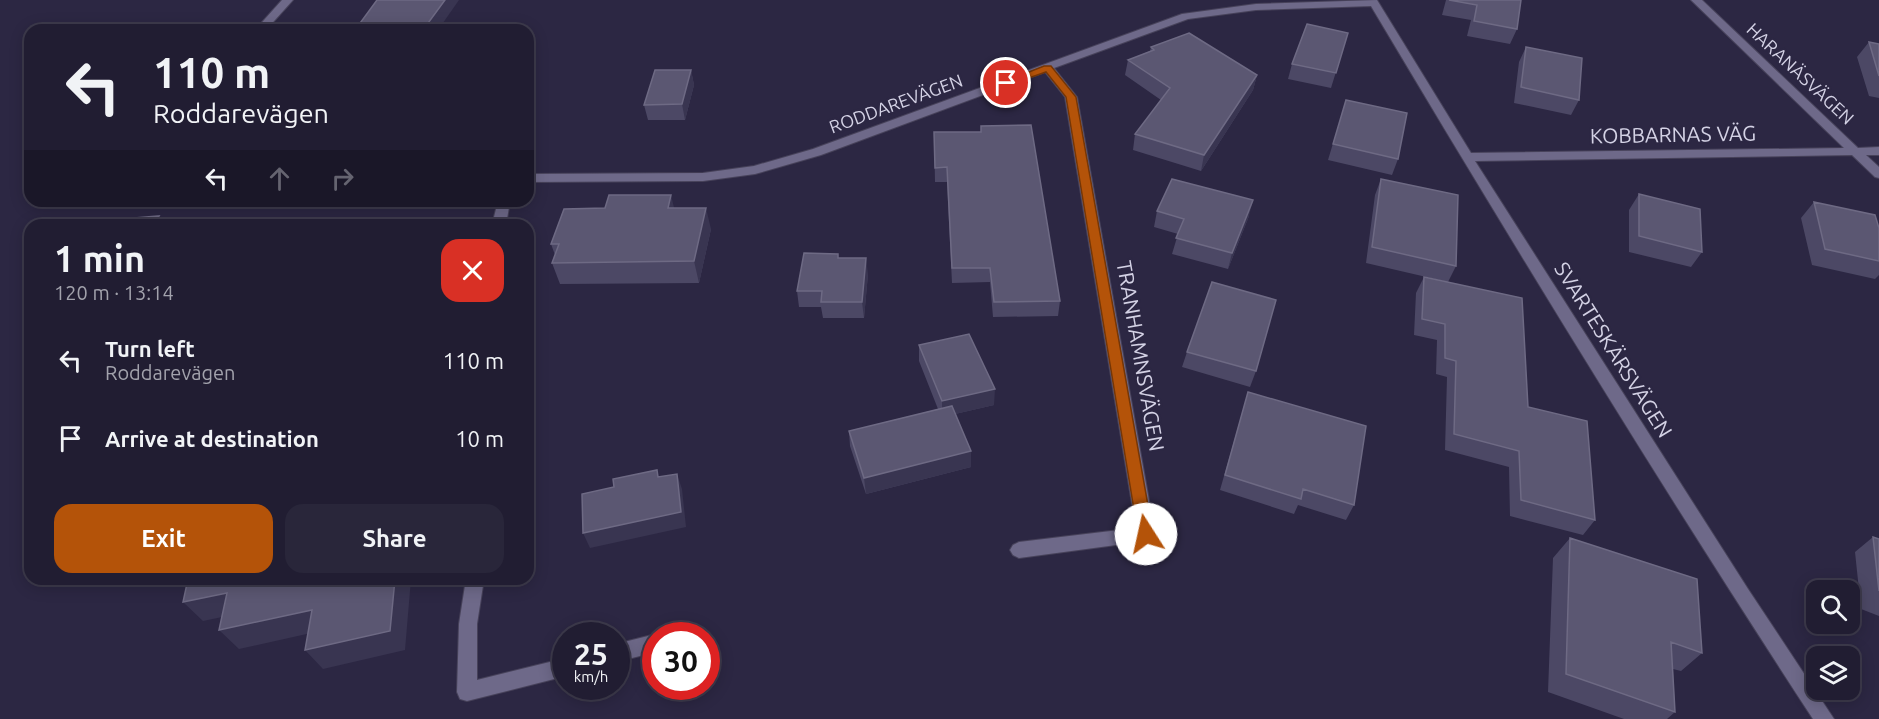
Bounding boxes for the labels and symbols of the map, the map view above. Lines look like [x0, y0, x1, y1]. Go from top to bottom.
street label: HARANÄSVÄGEN [1743, 19, 1858, 128]
pin [980, 57, 1031, 108]
street label: RODDAREVÄGEN [826, 70, 965, 136]
street label: KOBBARNAS VÄG [1590, 121, 1756, 147]
street label: SVARTESKÄRSVÄGEN [1550, 257, 1678, 441]
street label: TRANHAMNSVÄGEN [1112, 259, 1170, 453]
position arrow [1114, 502, 1178, 566]
speed limit sign: 30 [642, 622, 720, 700]

